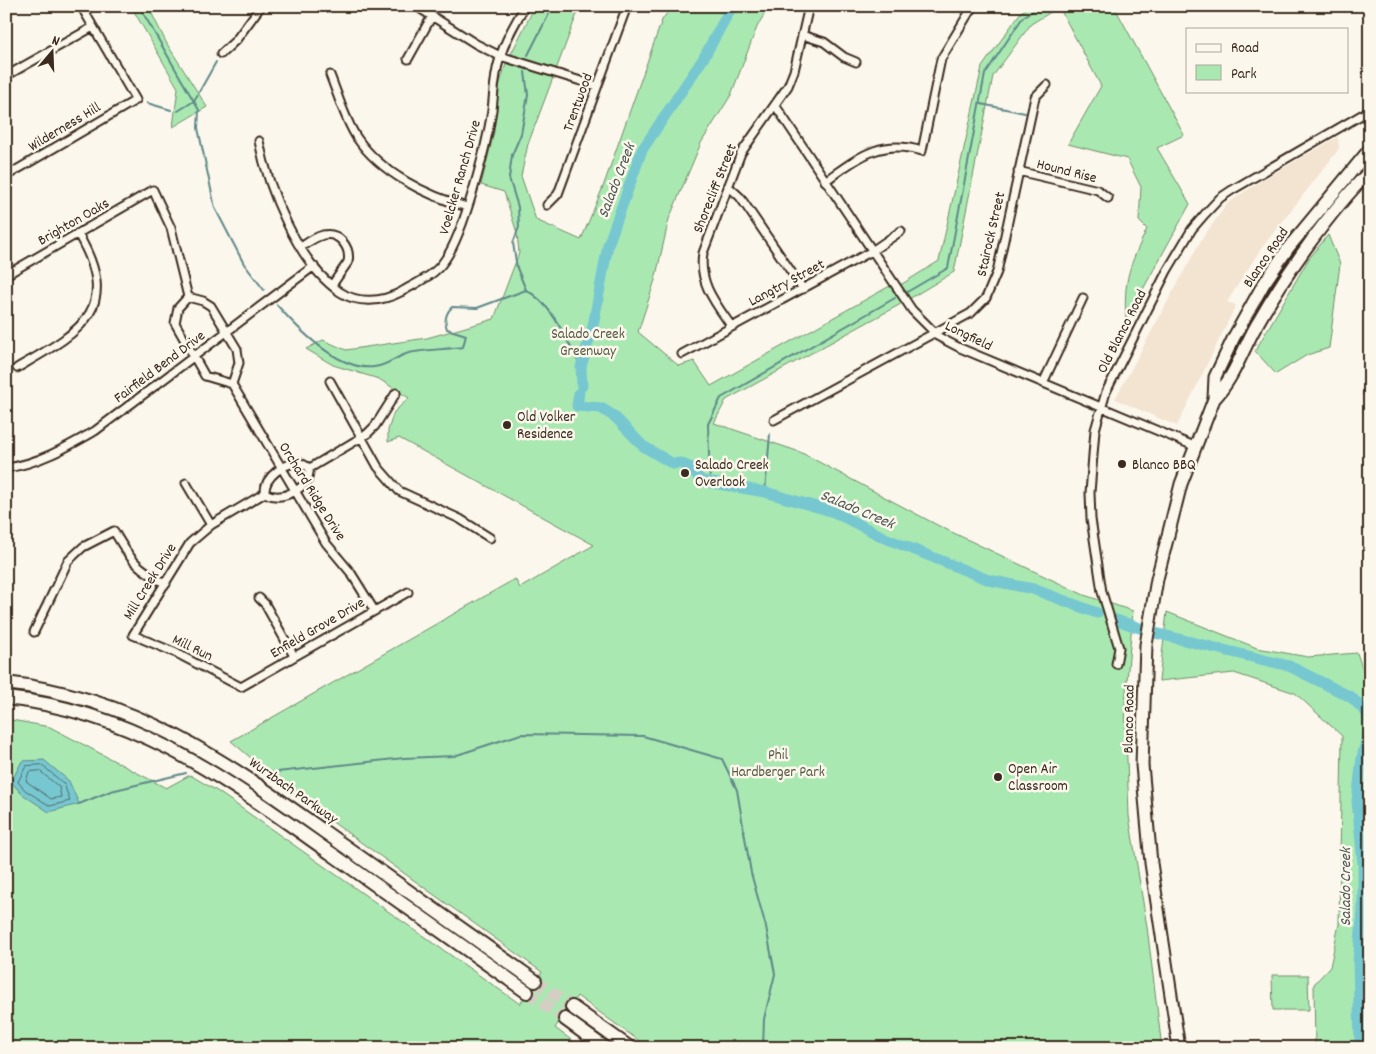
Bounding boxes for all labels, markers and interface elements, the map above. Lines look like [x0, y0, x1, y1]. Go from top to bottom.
north arrow [28, 28, 78, 78]
legend [1186, 28, 1348, 92]
text: N [49, 31, 62, 52]
text: Road [1231, 38, 1259, 60]
text: Park [1231, 64, 1257, 86]
street label: Trentwood [558, 70, 600, 135]
street label: Wilderness Hill [25, 97, 106, 158]
street label: Voelcker Ranch Drive [434, 117, 488, 237]
water label: Salado Creek [593, 139, 643, 222]
street label: Shorecliff Street [688, 140, 744, 237]
street label: Hound Rise [1034, 154, 1099, 190]
street label: Stairock Street [972, 190, 1012, 279]
street label: Brighton Oaks [34, 193, 114, 252]
street label: Blanco Road [1238, 223, 1295, 293]
street label: Langtry Street [745, 254, 829, 313]
street label: Old Blanco Road [1092, 286, 1153, 378]
street label: Longfield [941, 316, 996, 358]
park label: Salado Creek Greenway [551, 324, 625, 363]
street label: Fairfield Bend Drive [110, 326, 211, 409]
place label: Old Volker Residence [517, 407, 576, 446]
marker: Old Volker Residence [501, 419, 513, 431]
street label: Orchard Ridge Drive [272, 438, 351, 546]
place label: Salado Creek Overlook [695, 455, 769, 494]
place label: Blanco BBQ [1132, 455, 1196, 477]
marker: Blanco BBQ [1116, 458, 1128, 470]
marker: Salado Creek Overlook [679, 467, 691, 479]
water label: Salado Creek [816, 484, 899, 537]
street label: Mill Creek Drive [118, 539, 183, 625]
street label: Enfield Grove Drive [266, 592, 370, 665]
street label: Mill Run [168, 630, 216, 668]
street label: Blanco Road [1118, 684, 1142, 754]
park label: Phil Hardberger Park [731, 745, 825, 784]
street label: Wurzbach Parkway [244, 753, 343, 831]
place label: Open Air Classroom [1008, 759, 1068, 798]
marker: Open Air Classroom [992, 771, 1004, 783]
water label: Salado Creek [1335, 846, 1358, 926]

